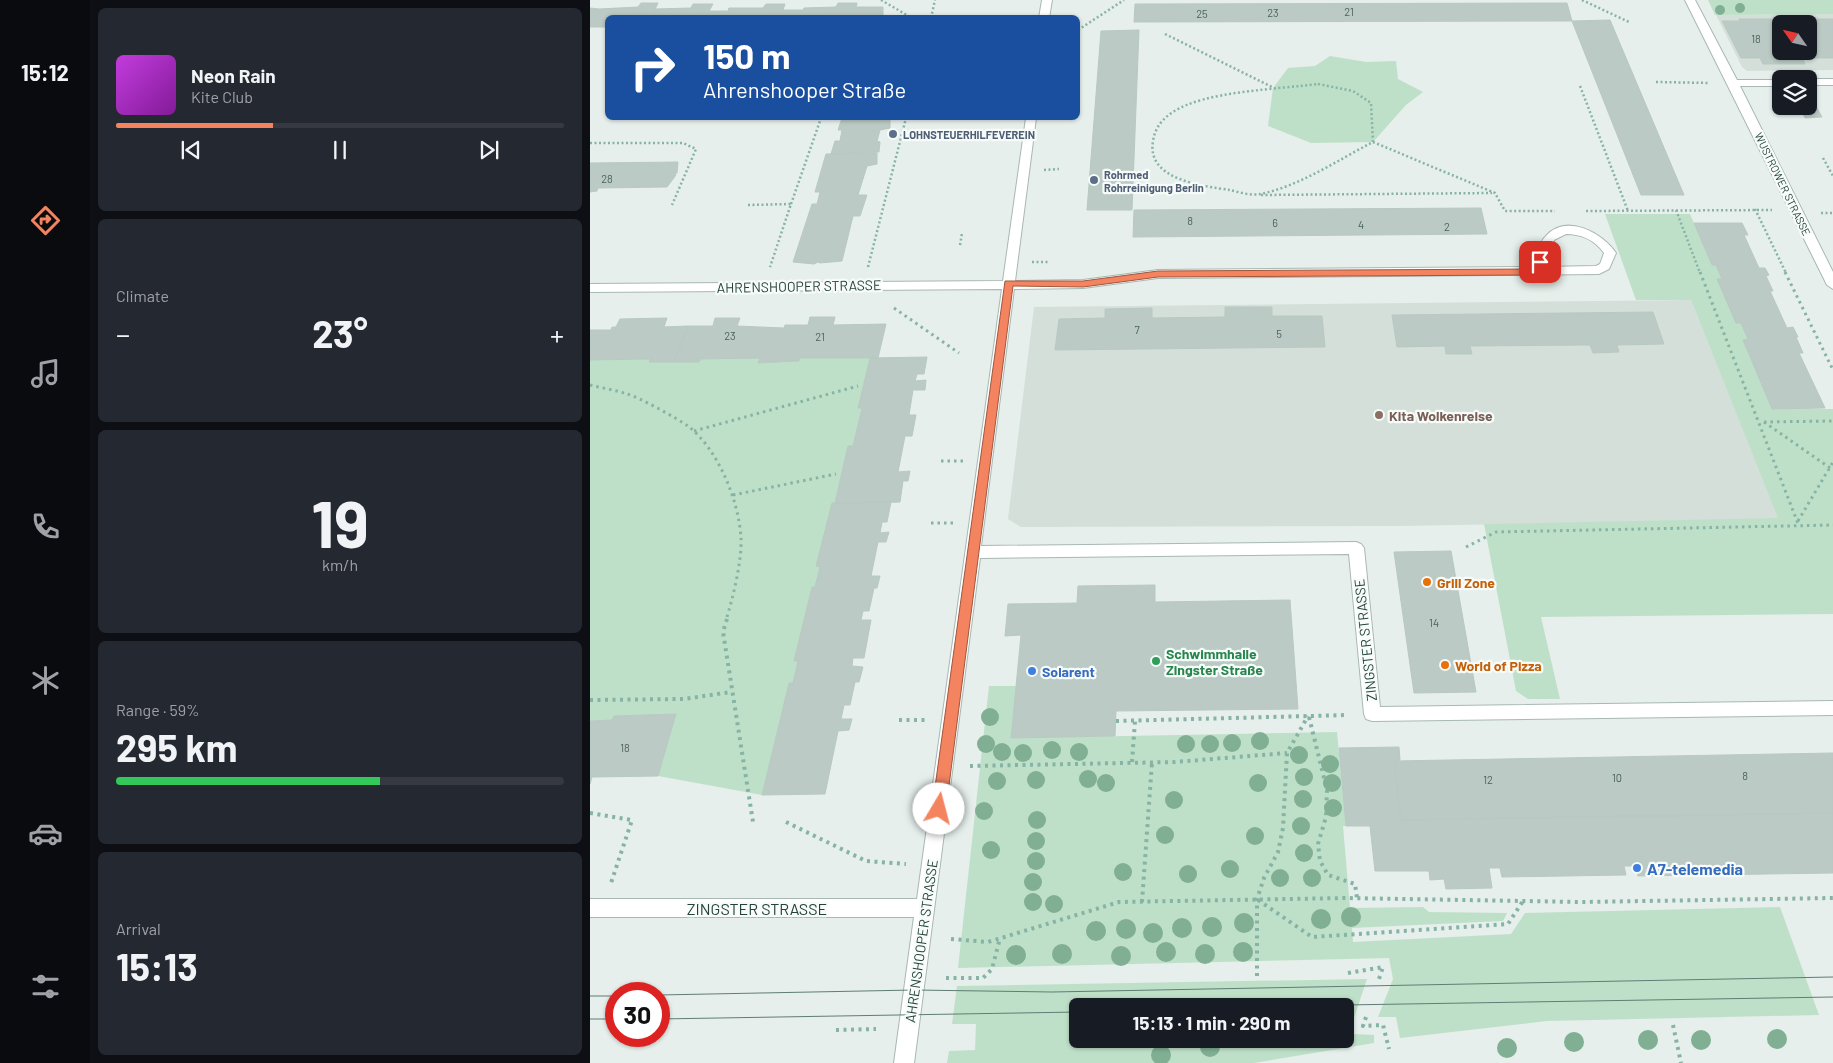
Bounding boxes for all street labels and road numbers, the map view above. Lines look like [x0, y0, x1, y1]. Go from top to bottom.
street label: WUSTROWER STRASSE [1752, 130, 1814, 238]
street label: AHRENSHOOPER STRASSE [716, 276, 882, 296]
street label: ZINGSTER STRASSE [1350, 578, 1380, 702]
street label: AHRENSHOOPER STRASSE [901, 858, 941, 1024]
street label: ZINGSTER STRASSE [687, 899, 827, 918]

